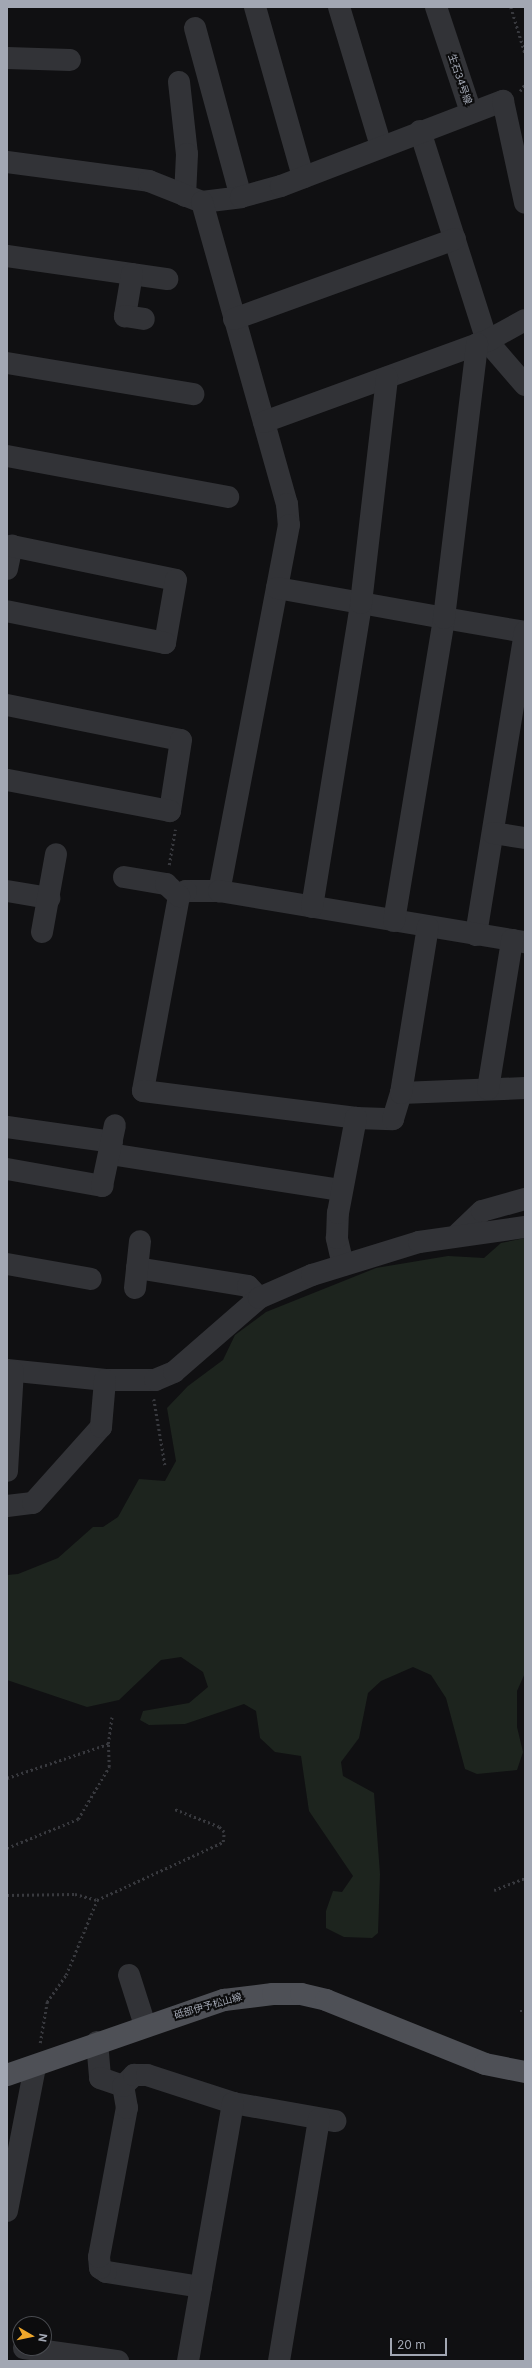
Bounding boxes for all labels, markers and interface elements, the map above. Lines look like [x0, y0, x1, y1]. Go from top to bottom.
street label: 生石34号線 [446, 52, 474, 106]
street label: 砥部伊予松山線 [173, 1991, 243, 2021]
north arrow [12, 2316, 52, 2356]
scale bar [392, 2330, 449, 2356]
text: N [35, 2332, 50, 2343]
text: 20 m [397, 2337, 426, 2352]

